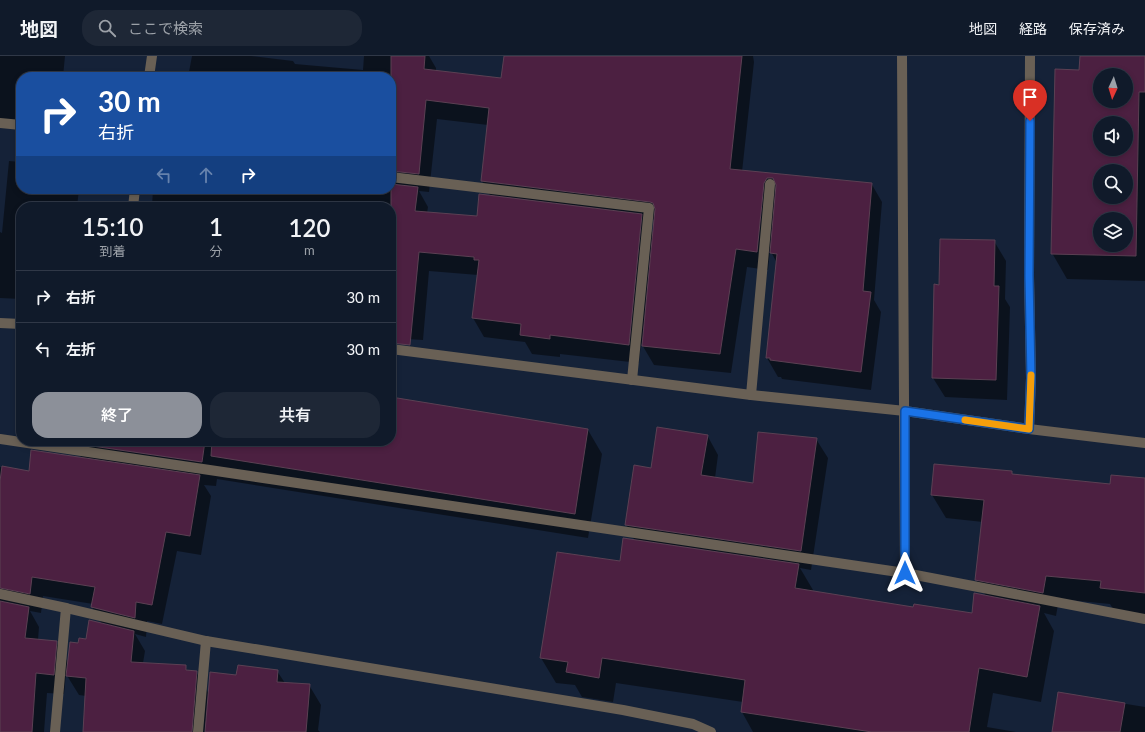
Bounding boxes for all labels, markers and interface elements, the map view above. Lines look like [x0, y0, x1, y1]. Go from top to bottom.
search box [82, 10, 362, 46]
text: 地図 [20, 17, 58, 40]
icon: search [96, 17, 118, 39]
text: ここで検索 [128, 19, 203, 37]
text: 地図 [969, 20, 997, 37]
text: 経路 [1019, 20, 1047, 37]
text: 保存済み [1069, 20, 1125, 37]
north arrow [1093, 68, 1133, 108]
map controls [1093, 68, 1133, 252]
pin [1013, 80, 1047, 121]
text: 30 m [98, 84, 161, 118]
icon: arrive [1019, 86, 1041, 108]
icon: right [32, 88, 84, 140]
button: sound [1093, 116, 1133, 156]
text: 右折 [98, 121, 134, 143]
icon: left [153, 164, 175, 186]
icon: ahead [195, 164, 217, 186]
icon: right [237, 164, 259, 186]
button: search [1093, 164, 1133, 204]
text: 15:10 [82, 212, 143, 241]
text: 1 [209, 212, 223, 241]
button: layers [1093, 212, 1133, 252]
text: 120 [289, 213, 330, 242]
text: m [304, 242, 315, 258]
text: 到着 [100, 243, 126, 259]
text: 分 [209, 243, 223, 259]
icon: right [32, 286, 54, 308]
text: 右折 [66, 288, 96, 306]
text: 30 m [346, 288, 380, 306]
icon: left [32, 338, 54, 360]
text: 左折 [66, 340, 96, 358]
text: 30 m [346, 340, 380, 358]
button: 終了 [32, 392, 202, 438]
button: 共有 [210, 392, 380, 438]
position arrow [884, 552, 926, 594]

